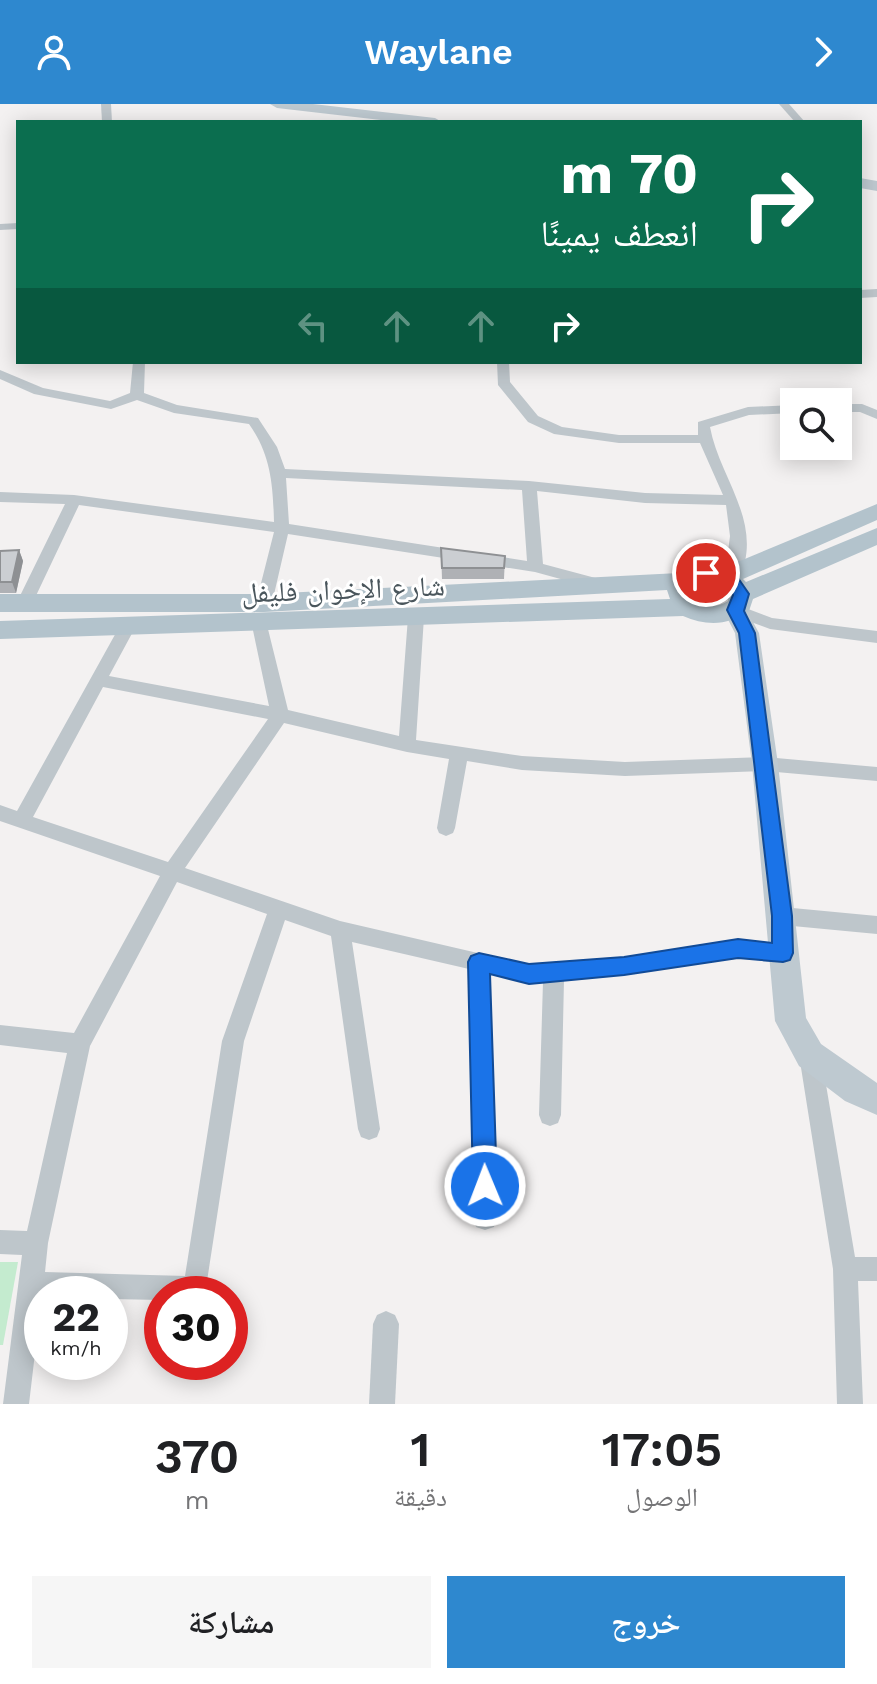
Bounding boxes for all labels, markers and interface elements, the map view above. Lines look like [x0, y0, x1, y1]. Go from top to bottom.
icon: person [32, 30, 76, 74]
icon: forward [801, 30, 845, 74]
text: Waylane [364, 31, 513, 73]
text: 70 m [561, 141, 698, 207]
icon: right [726, 152, 830, 256]
text: انعطف يمينًا [540, 213, 698, 255]
icon: left [291, 304, 335, 348]
icon: ahead [375, 304, 419, 348]
icon: ahead [459, 304, 503, 348]
icon: right [543, 304, 587, 348]
map controls [780, 388, 852, 460]
button: search [780, 388, 852, 460]
pin [672, 539, 740, 607]
icon: arrive [684, 551, 728, 595]
street label: شارع الإخوان فليفل [241, 569, 445, 611]
position arrow [443, 1144, 527, 1228]
speed limit sign: 30 [144, 1276, 248, 1380]
text: 22 [52, 1294, 100, 1341]
text: km/h [50, 1336, 102, 1360]
text: 1 [411, 1421, 431, 1478]
text: 17:05 [602, 1421, 722, 1478]
text: 370 [155, 1428, 239, 1485]
text: دقيقة [394, 1482, 447, 1512]
text: الوصول [626, 1482, 698, 1512]
text: m [185, 1485, 209, 1515]
button: مشاركة [32, 1576, 431, 1668]
button: خروج [447, 1576, 845, 1668]

